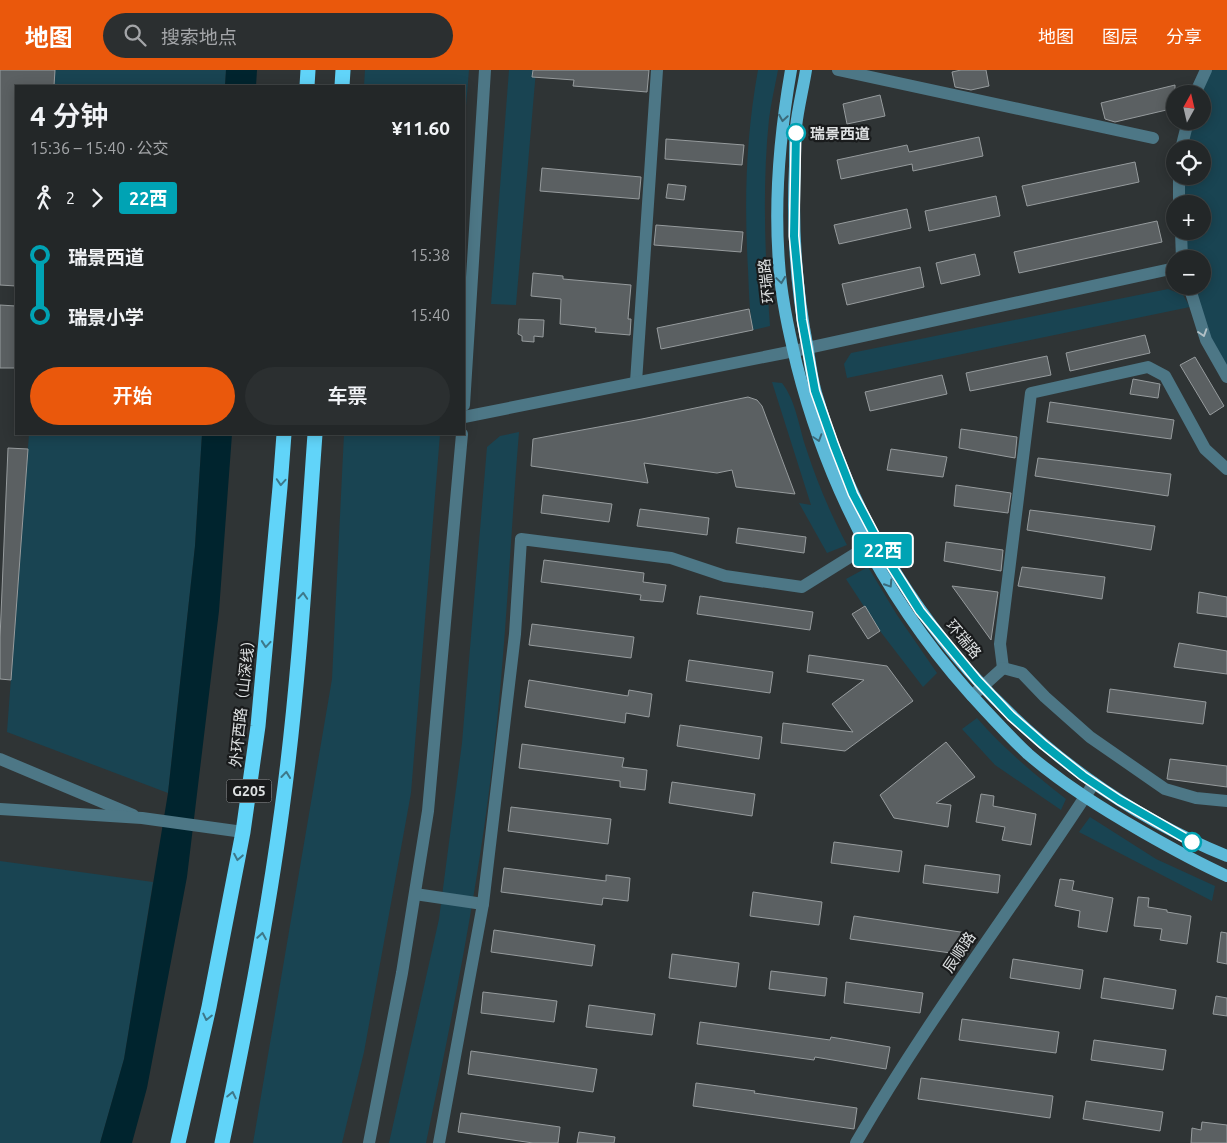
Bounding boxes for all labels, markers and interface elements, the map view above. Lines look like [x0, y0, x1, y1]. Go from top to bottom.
search box [103, 13, 453, 58]
icon: search [121, 21, 149, 49]
text: 地图 [25, 24, 73, 51]
text: 搜索地点 [161, 26, 237, 48]
text: 地图 [1038, 26, 1074, 46]
text: 图层 [1102, 26, 1138, 46]
text: 分享 [1166, 26, 1202, 46]
north arrow [1166, 85, 1211, 130]
map controls [1166, 85, 1211, 295]
text: 4 分钟 [30, 100, 108, 131]
one-way arrow [778, 114, 789, 122]
text: ¥11.60 [392, 117, 450, 139]
marker: 瑞景西道 [786, 123, 806, 143]
place label: 瑞景西道 [810, 125, 870, 142]
text: 15:36 – 15:40 · 公交 [30, 139, 169, 157]
button: locate [1166, 140, 1211, 185]
icon: walk [30, 184, 58, 212]
icon: forward [83, 184, 111, 212]
text: 22西 [129, 188, 167, 208]
text: 2 [66, 189, 75, 207]
button: + [1166, 195, 1211, 240]
text: 瑞景西道 [68, 246, 144, 268]
text: 15:38 [410, 246, 450, 264]
button: − [1166, 250, 1211, 295]
street label: 环瑞路 [755, 258, 777, 304]
one-way arrow [775, 277, 786, 285]
text: 瑞景小学 [68, 306, 144, 328]
text: 15:40 [410, 306, 450, 324]
one-way arrow [1198, 328, 1208, 336]
button: 开始 [30, 367, 235, 425]
button: 车票 [245, 367, 450, 425]
one-way arrow [813, 433, 823, 442]
one-way arrow [275, 479, 286, 487]
line badge: 22西 [854, 534, 912, 566]
text: 22西 [864, 540, 902, 560]
one-way arrow [882, 579, 892, 588]
one-way arrow [298, 592, 309, 600]
street label: 环瑞路 [943, 616, 985, 662]
street label: 外环西路（山深线） [226, 632, 258, 768]
one-way arrow [260, 640, 271, 648]
one-way arrow [280, 771, 291, 779]
road number: G205 [226, 779, 272, 802]
unlabelled marker [1182, 832, 1202, 852]
one-way arrow [234, 853, 244, 862]
street label: 辰顺路 [939, 929, 979, 975]
one-way arrow [256, 931, 267, 939]
one-way arrow [202, 1012, 213, 1021]
one-way arrow [226, 1091, 236, 1100]

